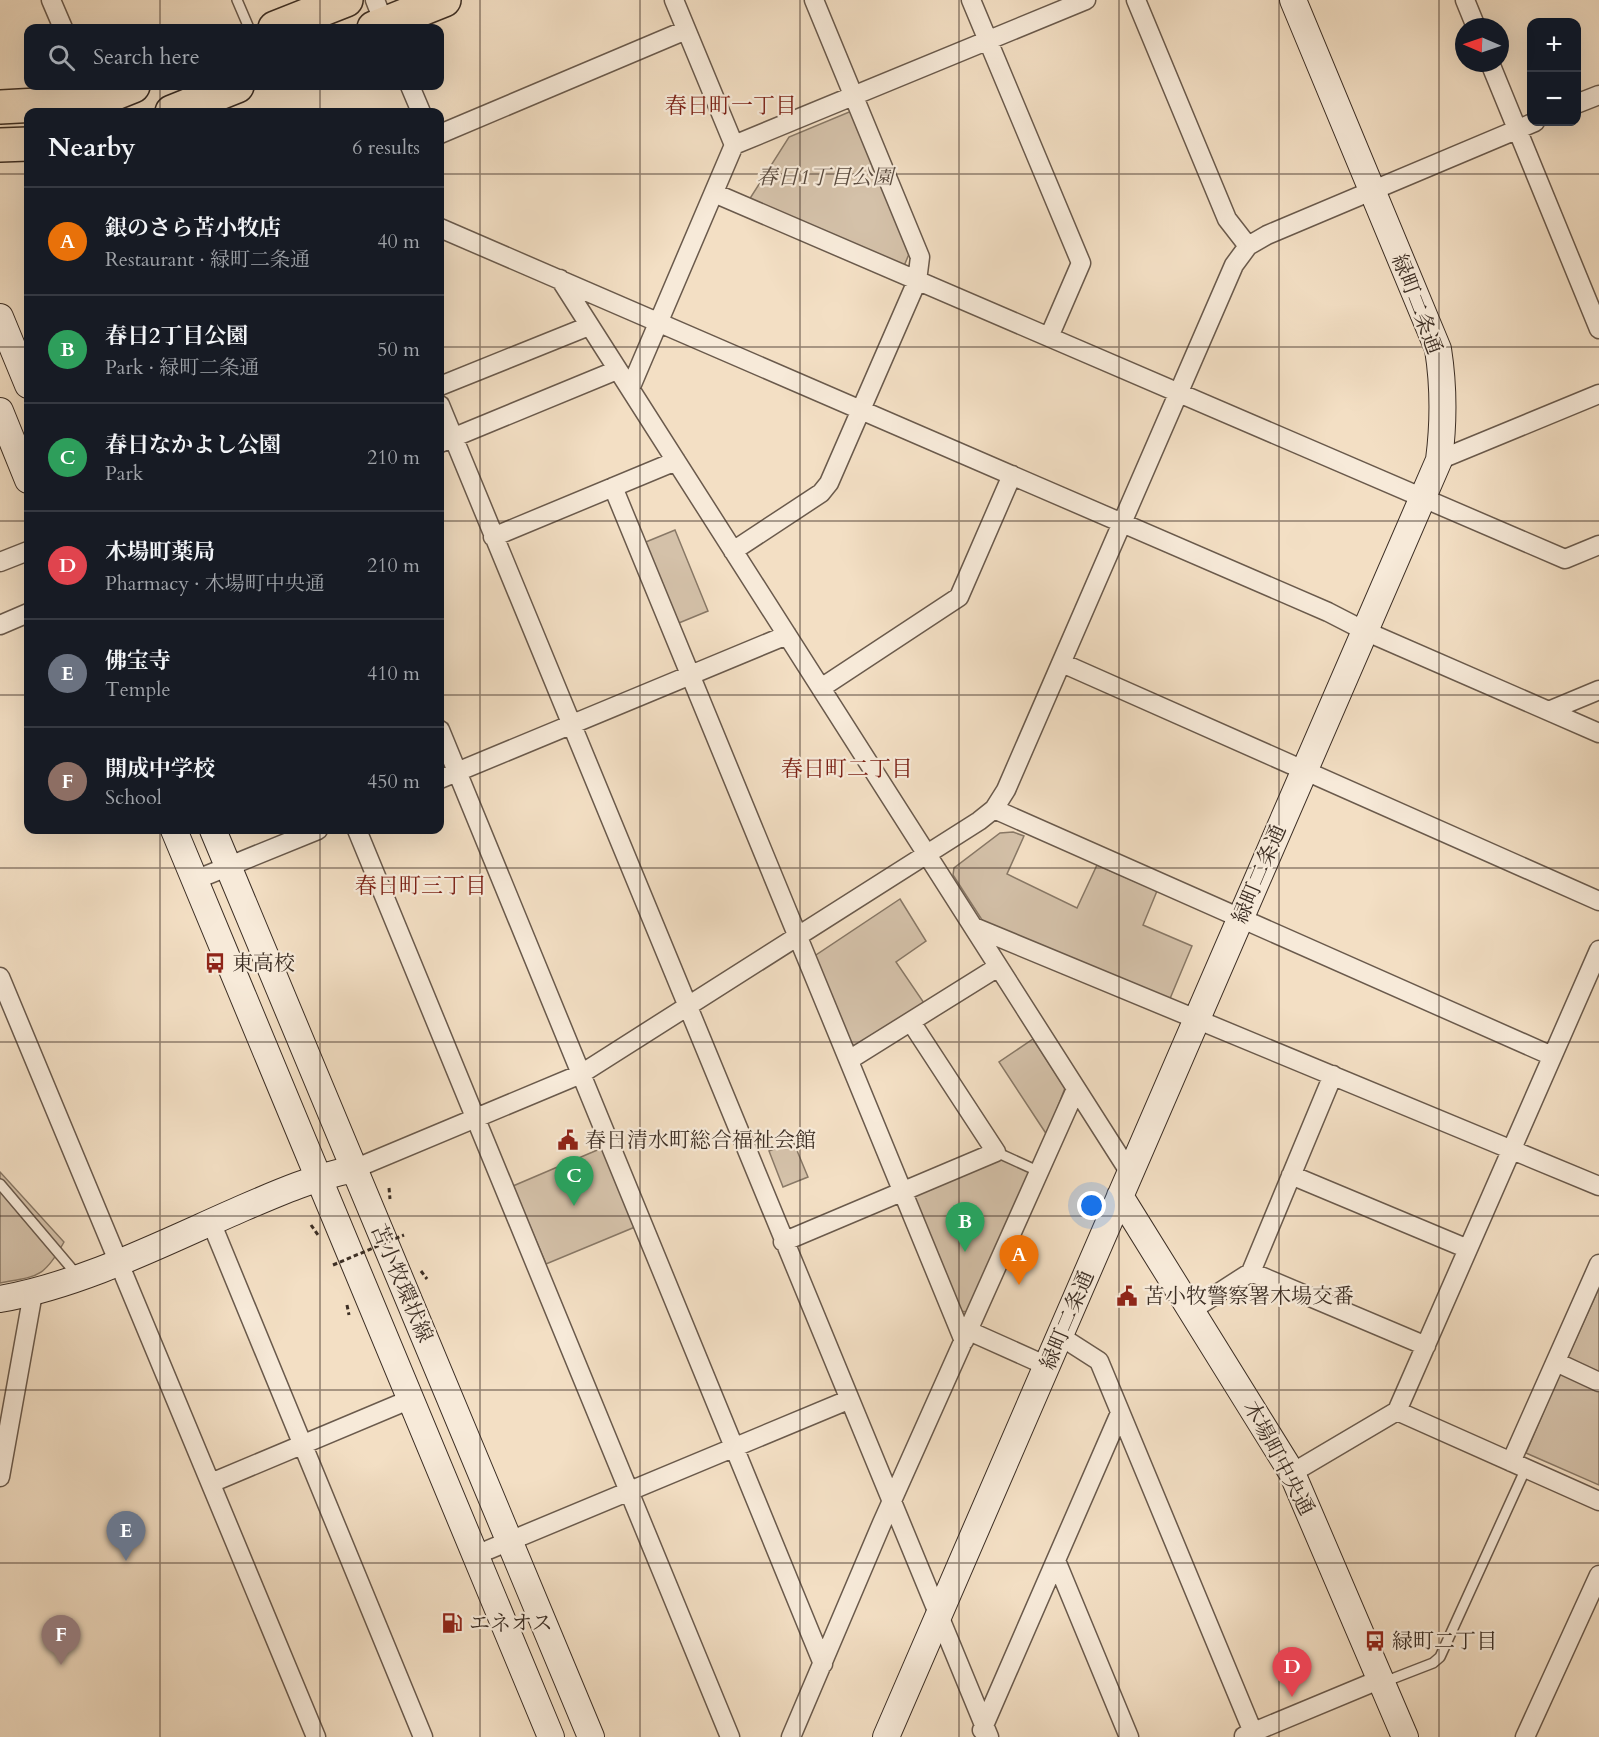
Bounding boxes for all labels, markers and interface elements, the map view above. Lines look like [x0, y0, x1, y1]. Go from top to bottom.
north arrow [1455, 18, 1509, 72]
map controls [1527, 18, 1581, 126]
button: + [1527, 18, 1581, 72]
search box [24, 24, 444, 90]
icon: search [45, 41, 78, 74]
text: Search here [93, 42, 200, 72]
button: − [1527, 72, 1581, 126]
district label: 春日町一丁目 [665, 91, 797, 121]
text: Nearby [48, 130, 136, 165]
text: 6 results [352, 134, 420, 161]
park label: 春日1丁目公園 [757, 163, 896, 192]
text: 銀のさら苫小牧店 [105, 213, 281, 243]
text: A [60, 228, 75, 255]
text: 40 m [377, 228, 420, 255]
text: Restaurant · 緑町二条通 [105, 246, 310, 273]
street label: 緑町二条通 [1384, 250, 1449, 358]
text: 春日2丁目公園 [105, 321, 248, 351]
text: B [60, 336, 75, 363]
text: 50 m [377, 336, 420, 363]
text: Park · 緑町二条通 [105, 354, 259, 381]
text: 春日なかよし公園 [105, 430, 281, 460]
text: C [60, 444, 75, 471]
text: 210 m [367, 444, 420, 471]
text: Park [105, 460, 143, 487]
text: 木場町薬局 [105, 537, 215, 567]
text: D [59, 552, 76, 579]
text: 210 m [367, 552, 420, 579]
text: Pharmacy · 木場町中央通 [105, 570, 325, 597]
text: 佛宝寺 [105, 646, 171, 676]
text: E [61, 660, 74, 687]
text: 410 m [367, 660, 420, 687]
text: Temple [105, 676, 170, 703]
text: 開成中学校 [105, 754, 215, 784]
district label: 春日町二丁目 [781, 754, 913, 784]
text: F [62, 768, 73, 795]
text: 450 m [367, 768, 420, 795]
text: School [105, 784, 162, 811]
street label: 緑町二条通 [1226, 820, 1293, 928]
district label: 春日町三丁目 [355, 871, 487, 901]
place label: 東高校 [232, 949, 295, 978]
bus stop icon: 東高校 [203, 951, 227, 975]
place label: 春日清水町総合福祉会館 [585, 1126, 816, 1155]
public building icon: 春日清水町総合福祉会館 [556, 1128, 580, 1152]
pin: C [554, 1156, 594, 1206]
your location [1077, 1191, 1106, 1220]
pin: B [946, 1202, 984, 1252]
street label: 苫小牧環状線 [364, 1220, 440, 1347]
pin: A [1000, 1236, 1038, 1285]
street label: 緑町二条通 [1034, 1266, 1101, 1374]
place label: 苫小牧警察署木場交番 [1144, 1282, 1354, 1311]
public building icon: 苫小牧警察署木場交番 [1115, 1284, 1139, 1308]
street label: 木場町中央通 [1236, 1396, 1321, 1521]
pin: E [106, 1512, 146, 1561]
place label: エネオス [469, 1609, 553, 1638]
fuel station icon: エネオス [440, 1611, 464, 1635]
pin: F [42, 1616, 80, 1665]
place label: 緑町二丁目 [1392, 1627, 1497, 1656]
bus stop icon: 緑町二丁目 [1363, 1629, 1387, 1653]
pin: D [1272, 1648, 1312, 1697]

